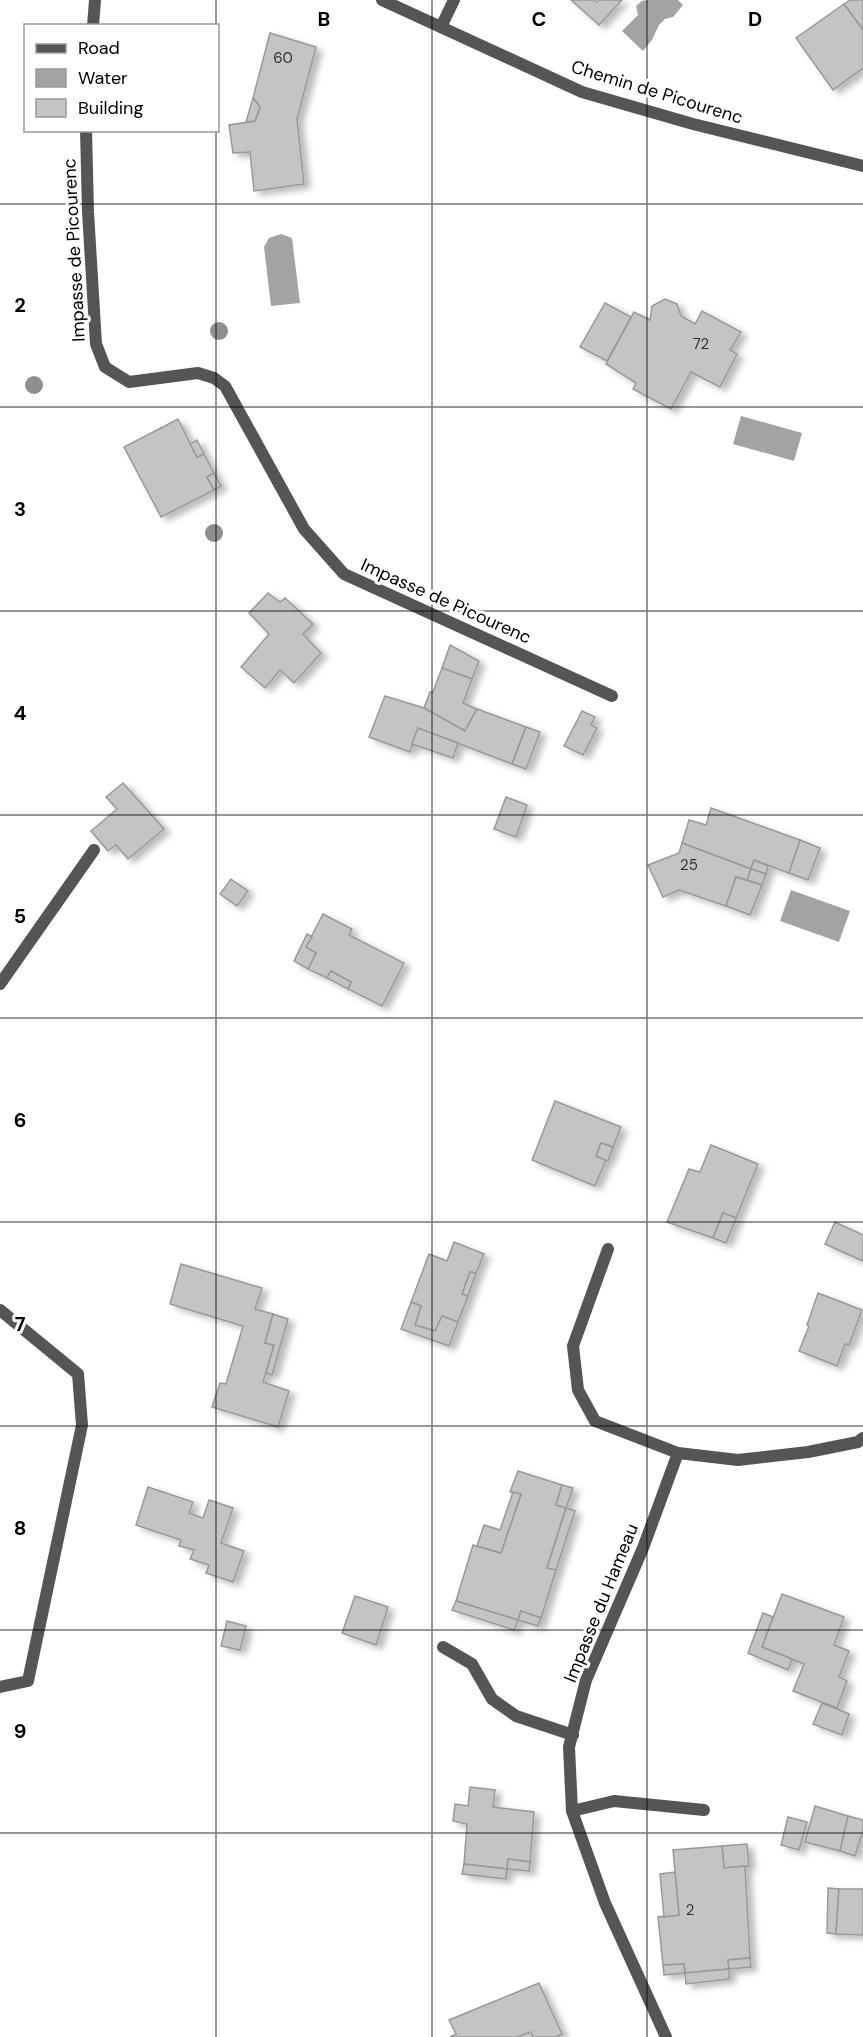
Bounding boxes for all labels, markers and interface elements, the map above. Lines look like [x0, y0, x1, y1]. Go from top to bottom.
text: B [318, 6, 330, 32]
text: C [532, 6, 546, 32]
text: D [748, 6, 762, 32]
legend [24, 24, 219, 132]
text: Road [78, 36, 120, 60]
house number: 60 [273, 48, 293, 68]
street label: Chemin de Picourenc [568, 54, 746, 130]
text: Water [78, 66, 128, 90]
text: Building [78, 96, 143, 120]
street label: Impasse de Picourenc [57, 158, 91, 342]
text: 2 [14, 292, 26, 318]
house number: 72 [693, 334, 709, 354]
text: 3 [14, 496, 26, 522]
street label: Impasse de Picourenc [357, 553, 535, 649]
text: 4 [14, 700, 27, 726]
house number: 25 [680, 855, 698, 875]
text: 5 [14, 903, 26, 929]
text: 6 [14, 1107, 26, 1133]
text: 7 [15, 1311, 26, 1337]
text: 8 [14, 1515, 26, 1541]
street label: Impasse du Hameau [558, 1520, 644, 1686]
text: 9 [14, 1718, 26, 1744]
house number: 2 [686, 1900, 694, 1920]

